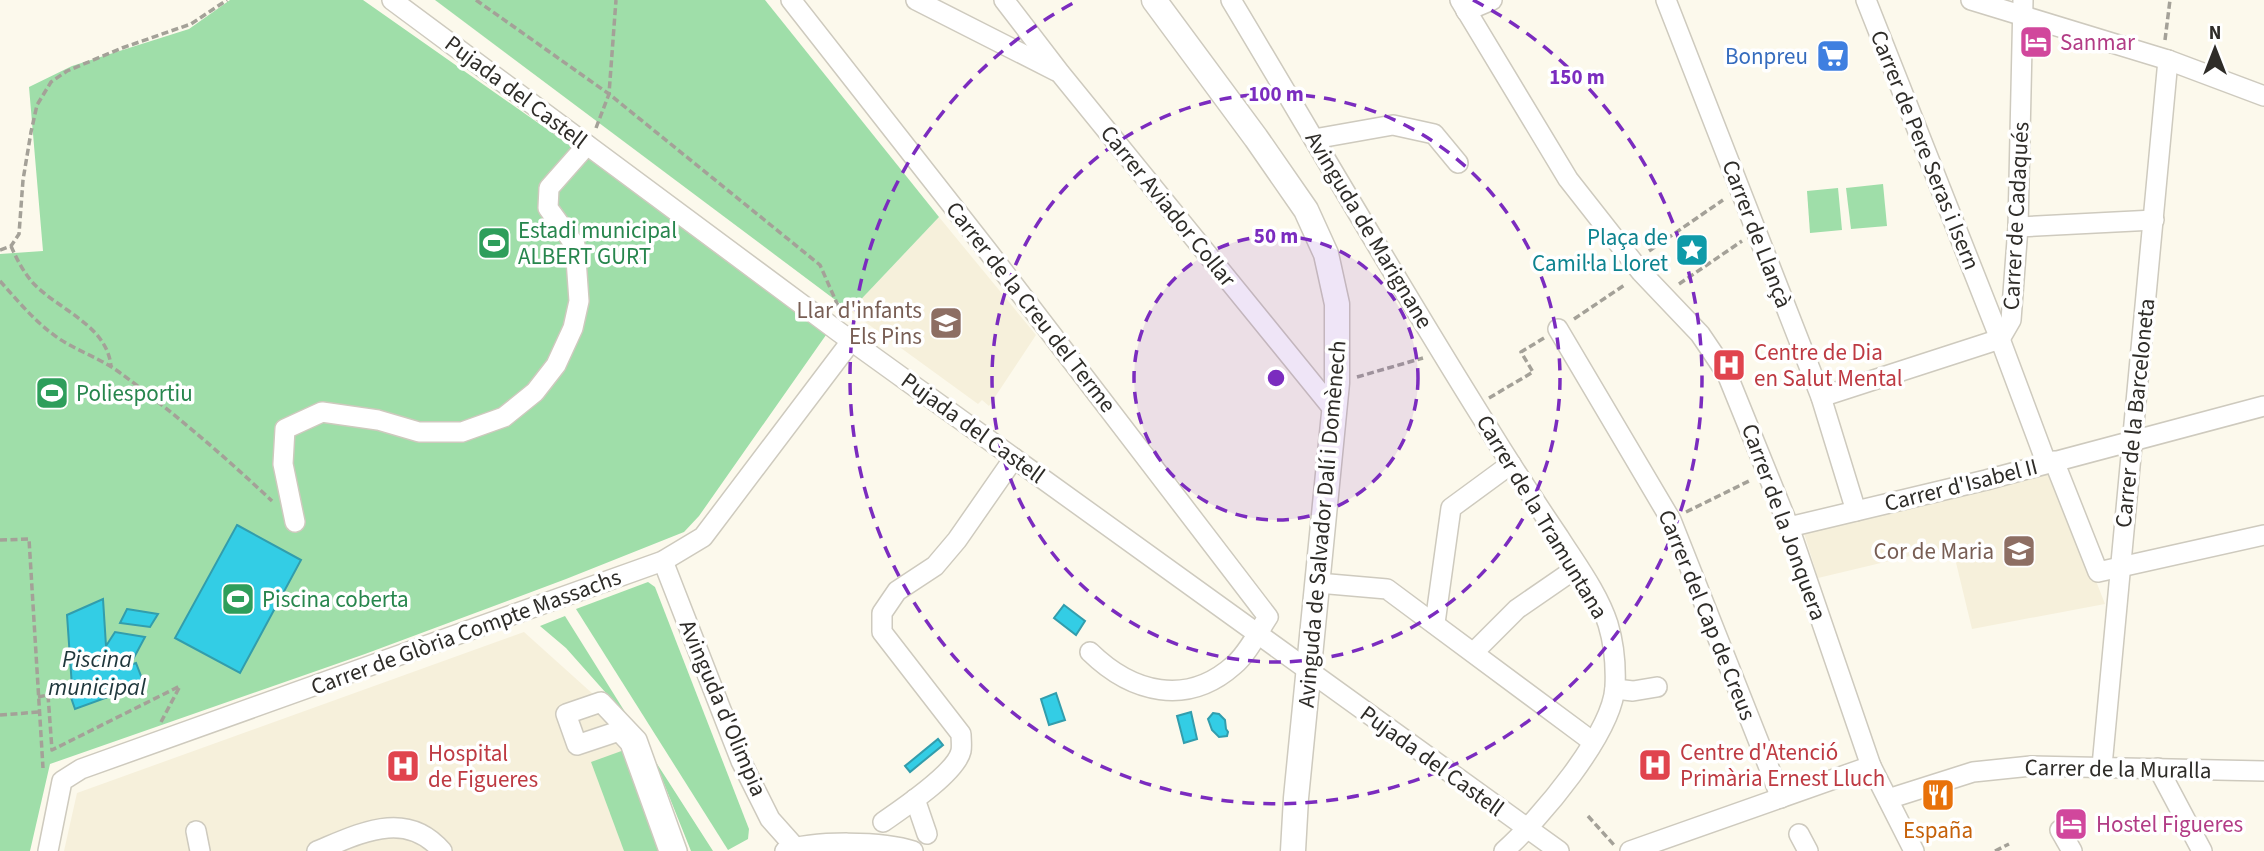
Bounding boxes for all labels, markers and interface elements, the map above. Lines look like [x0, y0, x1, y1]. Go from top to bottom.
north arrow [2180, 14, 2250, 84]
text: N [2209, 20, 2221, 47]
hotel icon: Sanmar [2017, 23, 2055, 61]
street label: Carrer de Pere Seras i Isern [1862, 25, 1988, 275]
place label: Sanmar [2060, 26, 2136, 59]
street label: Pujada del Castell [438, 27, 594, 157]
supermarket icon: Bonpreu [1814, 37, 1852, 75]
place label: Bonpreu [1725, 40, 1808, 73]
text: 150 m [1549, 62, 1605, 92]
text: 100 m [1248, 79, 1304, 109]
street label: Carrer Aviador Collar [1092, 118, 1244, 295]
street label: Carrer de Cadaqués [1995, 121, 2037, 311]
street label: Avinguda de Marignane [1297, 125, 1441, 335]
street label: Carrer de Llançà [1714, 155, 1800, 313]
street label: Carrer de la Creu del Terme [938, 194, 1124, 420]
place label: Estadi municipal ALBERT GURT [518, 214, 677, 273]
text: 50 m [1254, 221, 1298, 251]
place label: Plaça de Camil·la Lloret [1532, 221, 1668, 280]
sports icon: Estadi municipal ALBERT GURT [475, 224, 513, 262]
place icon: Plaça de Camil·la Lloret [1673, 231, 1711, 269]
place label: Llar d'infants Els Pins [796, 294, 922, 353]
street label: Carrer de la Barceloneta [2107, 297, 2163, 529]
school or university icon: Llar d'infants Els Pins [927, 304, 965, 342]
place label: Centre de Dia en Salut Mental [1754, 336, 1903, 395]
street label: Avinguda de Salvador Dalí i Domènech [1289, 339, 1355, 709]
hospital icon: Centre de Dia en Salut Mental [1710, 346, 1748, 384]
street label: Pujada del Castell [894, 364, 1052, 492]
centre of rings [1264, 366, 1288, 390]
sports icon: Poliesportiu [33, 374, 71, 412]
place label: Poliesportiu [76, 377, 193, 410]
street label: Carrer de la Tramuntana [1468, 409, 1616, 625]
street label: Carrer de la Jonquera [1733, 419, 1835, 625]
street label: Carrer d'Isabel II [1881, 450, 2041, 520]
street label: Carrer del Cap de Creus [1650, 505, 1764, 725]
school or university icon: Cor de Maria [2000, 532, 2038, 570]
place label: Cor de Maria [1874, 535, 1994, 568]
street label: Carrer de Glòria Compte Massachs [306, 560, 626, 704]
sports icon: Piscina coberta [219, 580, 257, 618]
place label: Piscina coberta [262, 583, 409, 616]
street label: Avinguda d'Olimpia [671, 615, 775, 801]
water label: Piscina municipal [48, 642, 146, 705]
street label: Pujada del Castell [1353, 697, 1511, 825]
place label: Centre d'Atenció Primària Ernest Lluch [1680, 736, 1885, 795]
place label: Hospital de Figueres [428, 737, 538, 796]
hospital icon: Centre d'Atenció Primària Ernest Lluch [1636, 746, 1674, 784]
hospital icon: Hospital de Figueres [384, 747, 422, 785]
street label: Carrer de la Muralla [2024, 751, 2212, 787]
restaurant icon: España [1919, 776, 1957, 814]
hotel icon: Hostel Figueres [2052, 805, 2090, 843]
place label: Hostel Figueres [2096, 808, 2243, 841]
place label: España [1903, 814, 1973, 847]

